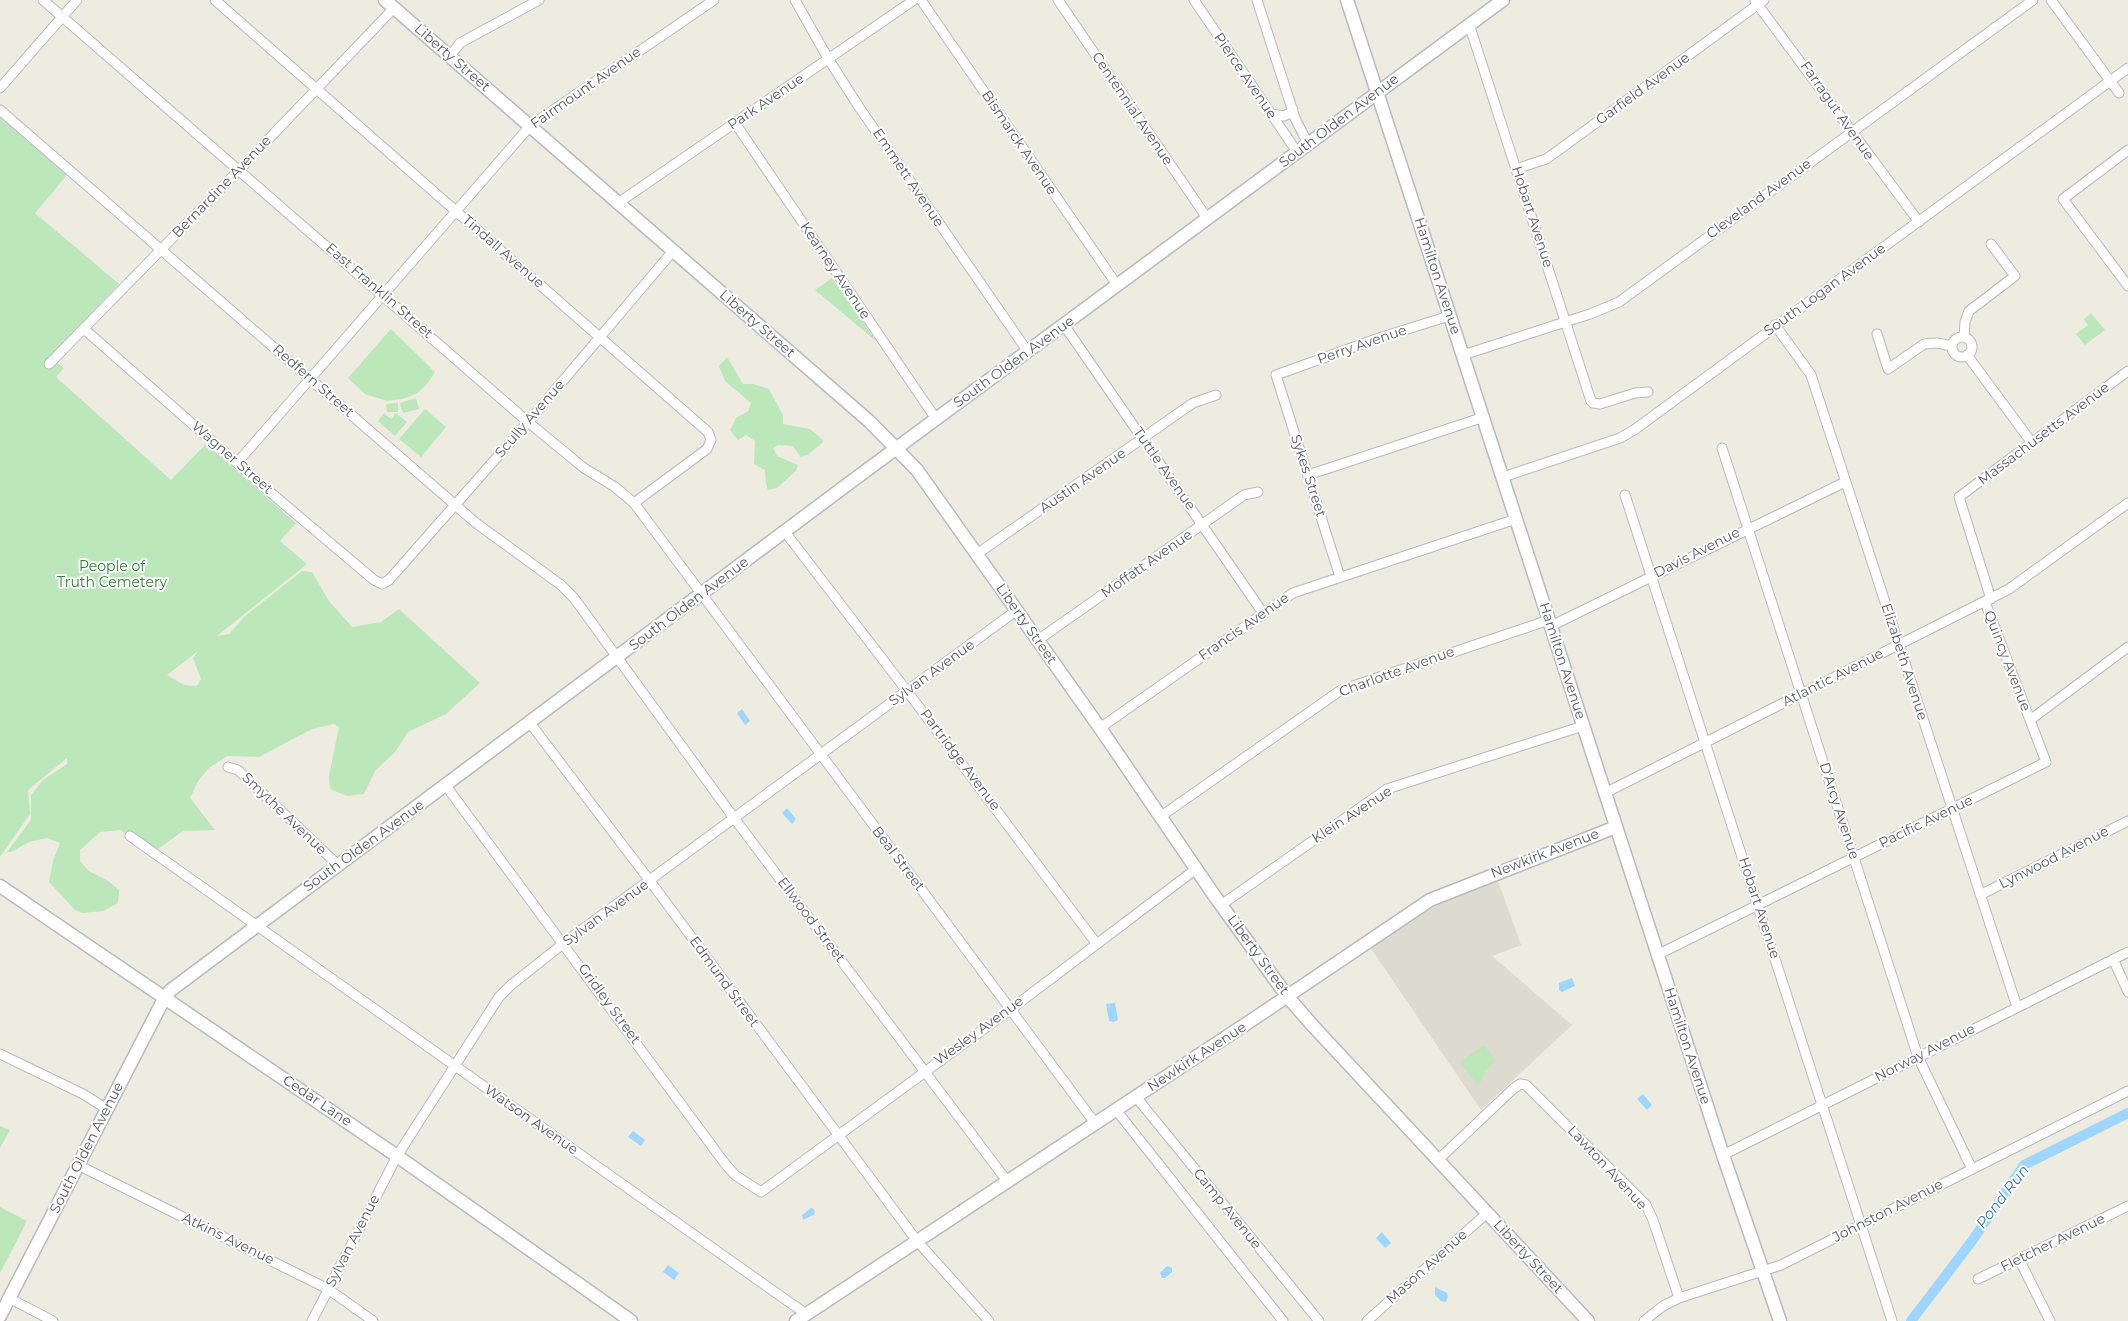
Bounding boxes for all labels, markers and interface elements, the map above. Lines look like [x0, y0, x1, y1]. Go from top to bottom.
street label: Liberty Street [411, 21, 493, 95]
street label: Pierce Avenue [1210, 30, 1280, 122]
street label: Fairmount Avenue [528, 44, 644, 132]
street label: Centennial Avenue [1088, 49, 1176, 169]
street label: Garfield Avenue [1593, 49, 1693, 129]
street label: Farragut Avenue [1797, 58, 1877, 164]
street label: Park Avenue [725, 70, 807, 134]
street label: South Olden Avenue [1276, 71, 1402, 171]
street label: Bismarck Avenue [978, 88, 1060, 198]
street label: Emmett Avenue [869, 126, 947, 230]
street label: Bernardine Avenue [169, 132, 275, 242]
street label: Cleveland Avenue [1703, 155, 1815, 243]
street label: Hobart Avenue [1508, 164, 1556, 270]
street label: Tindall Avenue [459, 212, 547, 292]
street label: Hamilton Avenue [1410, 215, 1464, 337]
street label: Kearney Avenue [796, 219, 874, 323]
street label: East Franklin Street [322, 240, 436, 342]
street label: South Logan Avenue [1761, 240, 1889, 340]
street label: Liberty Street [716, 287, 798, 361]
street label: South Olden Avenue [950, 313, 1078, 411]
street label: Perry Avenue [1315, 322, 1409, 368]
street label: Redfern Street [269, 341, 357, 421]
street label: Scully Avenue [492, 377, 568, 461]
street label: Massachusetts Avenue [1975, 379, 2113, 489]
street label: Wagner Street [188, 418, 276, 498]
street label: Tuttle Avenue [1129, 424, 1199, 514]
street label: Sykes Street [1287, 433, 1329, 519]
street label: Austin Avenue [1037, 445, 1129, 517]
street label: Davis Avenue [1651, 524, 1743, 582]
street label: Moffatt Avenue [1098, 526, 1196, 602]
street label: South Olden Avenue [626, 554, 752, 654]
park label: People of Truth Cemetery [57, 559, 167, 592]
street label: Liberty Street [992, 580, 1060, 668]
street label: Francis Avenue [1196, 590, 1292, 664]
street label: Hamilton Avenue [1535, 600, 1589, 722]
street label: Elizabeth Avenue [1877, 601, 1931, 723]
street label: Quincy Avenue [1980, 608, 2034, 714]
street label: Sylvan Avenue [886, 636, 978, 710]
street label: Charlotte Avenue [1337, 643, 1457, 701]
street label: Atlantic Avenue [1780, 645, 1886, 711]
street label: Partridge Avenue [916, 706, 1004, 814]
street label: D'Arcy Avenue [1815, 760, 1863, 862]
street label: Smythe Avenue [238, 769, 330, 859]
street label: Klein Avenue [1309, 783, 1395, 847]
street label: Pacific Avenue [1876, 792, 1976, 852]
street label: South Olden Avenue [300, 797, 428, 895]
street label: Beal Street [868, 823, 928, 895]
street label: Lynwood Avenue [1996, 823, 2112, 893]
street label: Newkirk Avenue [1489, 826, 1601, 882]
street label: Hobart Avenue [1735, 855, 1783, 961]
street label: Ellwood Street [774, 874, 848, 966]
street label: Sylvan Avenue [560, 876, 652, 950]
street label: Liberty Street [1223, 912, 1293, 998]
street label: Edmund Street [685, 933, 763, 1031]
street label: Gridley Street [574, 961, 644, 1047]
street label: Hamilton Avenue [1660, 985, 1714, 1107]
street label: Wesley Avenue [931, 993, 1027, 1069]
street label: Newkirk Avenue [1144, 1019, 1250, 1095]
street label: Norway Avenue [1872, 1021, 1978, 1085]
street label: Cedar Lane [279, 1072, 355, 1130]
street label: South Olden Avenue [47, 1080, 127, 1216]
street label: Watson Avenue [481, 1081, 581, 1159]
street label: Lawton Avenue [1564, 1122, 1650, 1214]
water label: Pond Run [1973, 1162, 2033, 1232]
street label: Camp Avenue [1189, 1165, 1265, 1253]
street label: Johnston Avenue [1830, 1176, 1946, 1246]
street label: Sylvan Avenue [322, 1192, 384, 1290]
street label: Atkins Avenue [179, 1209, 277, 1269]
street label: Fletcher Avenue [1998, 1210, 2108, 1276]
street label: Liberty Street [1490, 1217, 1566, 1297]
street label: Mason Avenue [1383, 1226, 1471, 1308]

